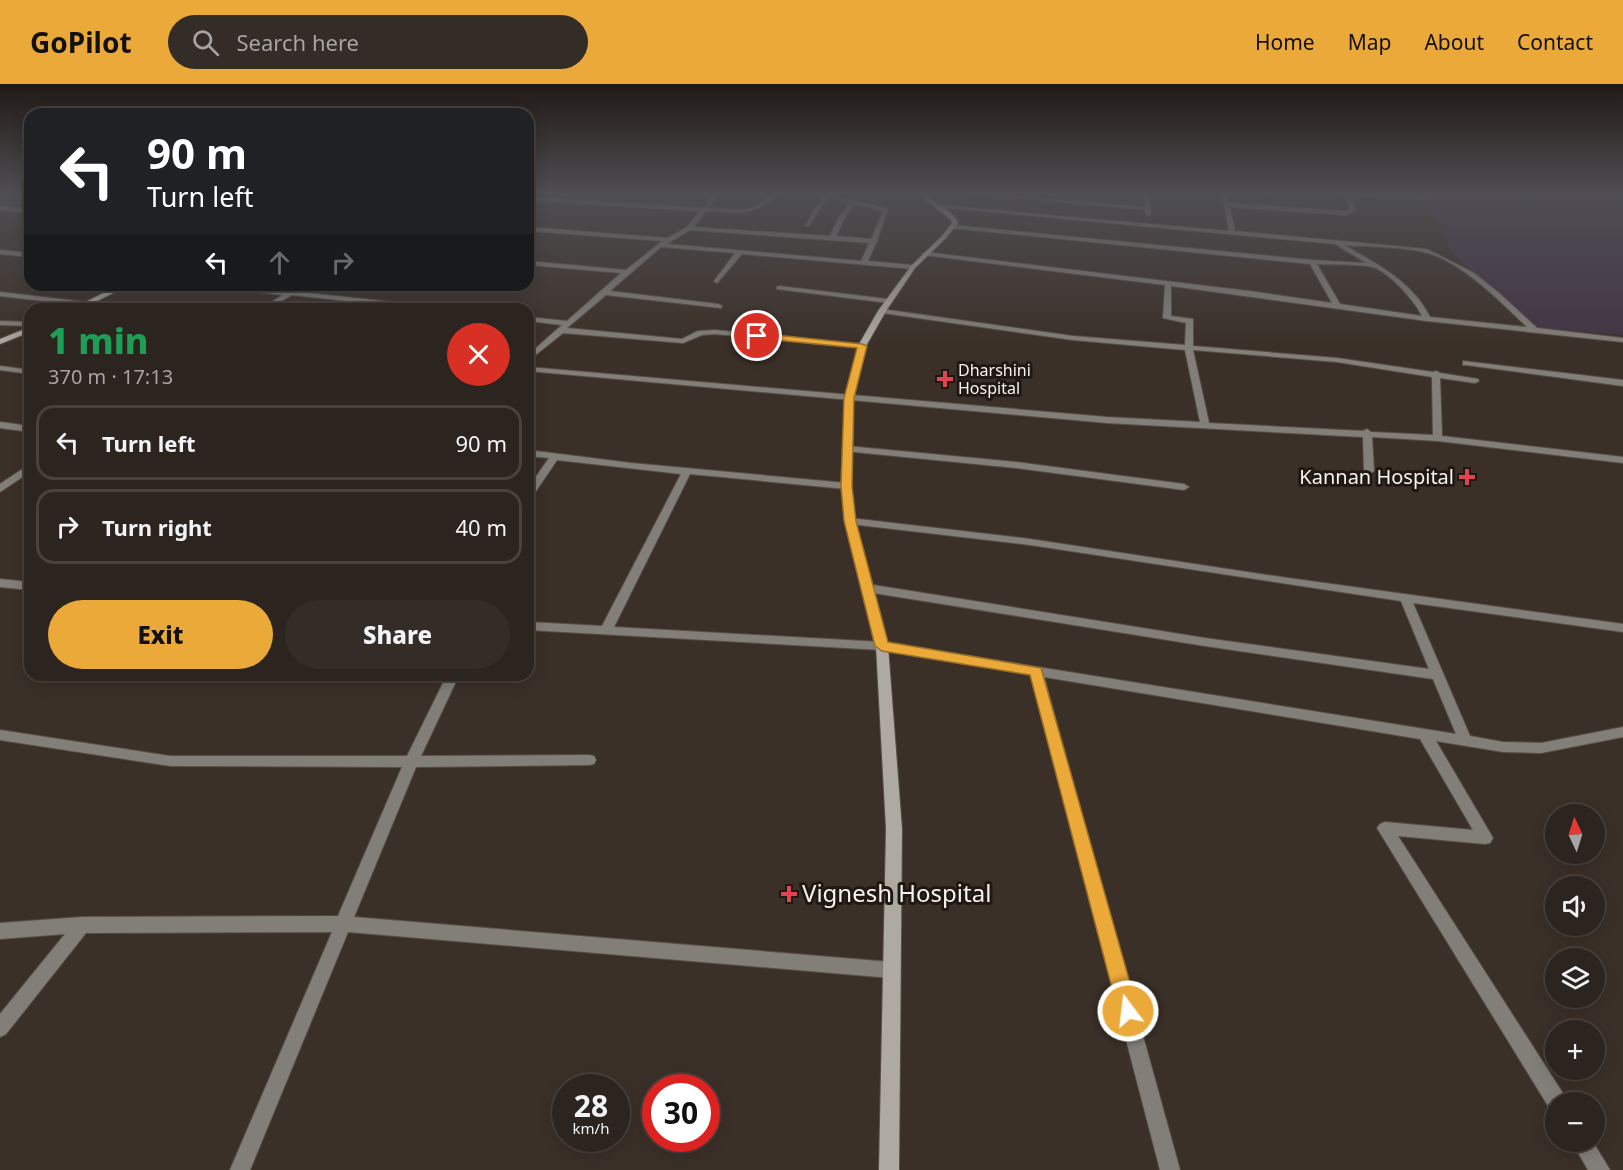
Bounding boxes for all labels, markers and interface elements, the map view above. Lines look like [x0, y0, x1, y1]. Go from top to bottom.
search box [168, 15, 588, 69]
text: GoPilot [30, 23, 132, 61]
icon: search [189, 26, 222, 59]
text: Search here [237, 27, 359, 57]
text: Home [1255, 28, 1315, 56]
text: Map [1348, 28, 1391, 56]
text: About [1424, 28, 1484, 56]
text: Contact [1517, 28, 1593, 56]
text: 90 m [147, 124, 247, 181]
icon: left [48, 132, 126, 210]
text: Turn left [147, 178, 253, 215]
icon: left [200, 246, 233, 279]
icon: ahead [263, 246, 296, 279]
icon: right [326, 246, 359, 279]
pin [731, 310, 782, 361]
text: 1 min [48, 316, 149, 365]
icon: arrive [740, 319, 773, 352]
button: close [447, 323, 510, 386]
place label: Dharshini Hospital [958, 359, 1031, 399]
text: 370 m · 17:13 [48, 363, 173, 390]
marker: Dharshini Hospital [936, 370, 954, 388]
icon: left [51, 426, 84, 459]
text: Turn left [102, 428, 196, 458]
text: 90 m [456, 428, 507, 458]
place label: Kannan Hospital [1299, 463, 1454, 490]
marker: Kannan Hospital [1458, 468, 1476, 486]
icon: right [51, 510, 84, 543]
text: Turn right [102, 512, 212, 542]
text: 40 m [456, 512, 507, 542]
button: Exit [48, 600, 273, 669]
button: Share [285, 600, 510, 669]
north arrow [1545, 804, 1605, 864]
map controls [1545, 804, 1605, 1152]
place label: Vignesh Hospital [802, 876, 991, 909]
button: sound [1545, 876, 1605, 936]
marker: Vignesh Hospital [780, 885, 798, 903]
button: layers [1545, 948, 1605, 1008]
position arrow [1096, 979, 1160, 1043]
button: + [1545, 1020, 1605, 1080]
speed limit sign: 30 [642, 1074, 720, 1152]
text: 28 [574, 1085, 608, 1126]
button: − [1545, 1092, 1605, 1152]
text: km/h [573, 1118, 609, 1138]

